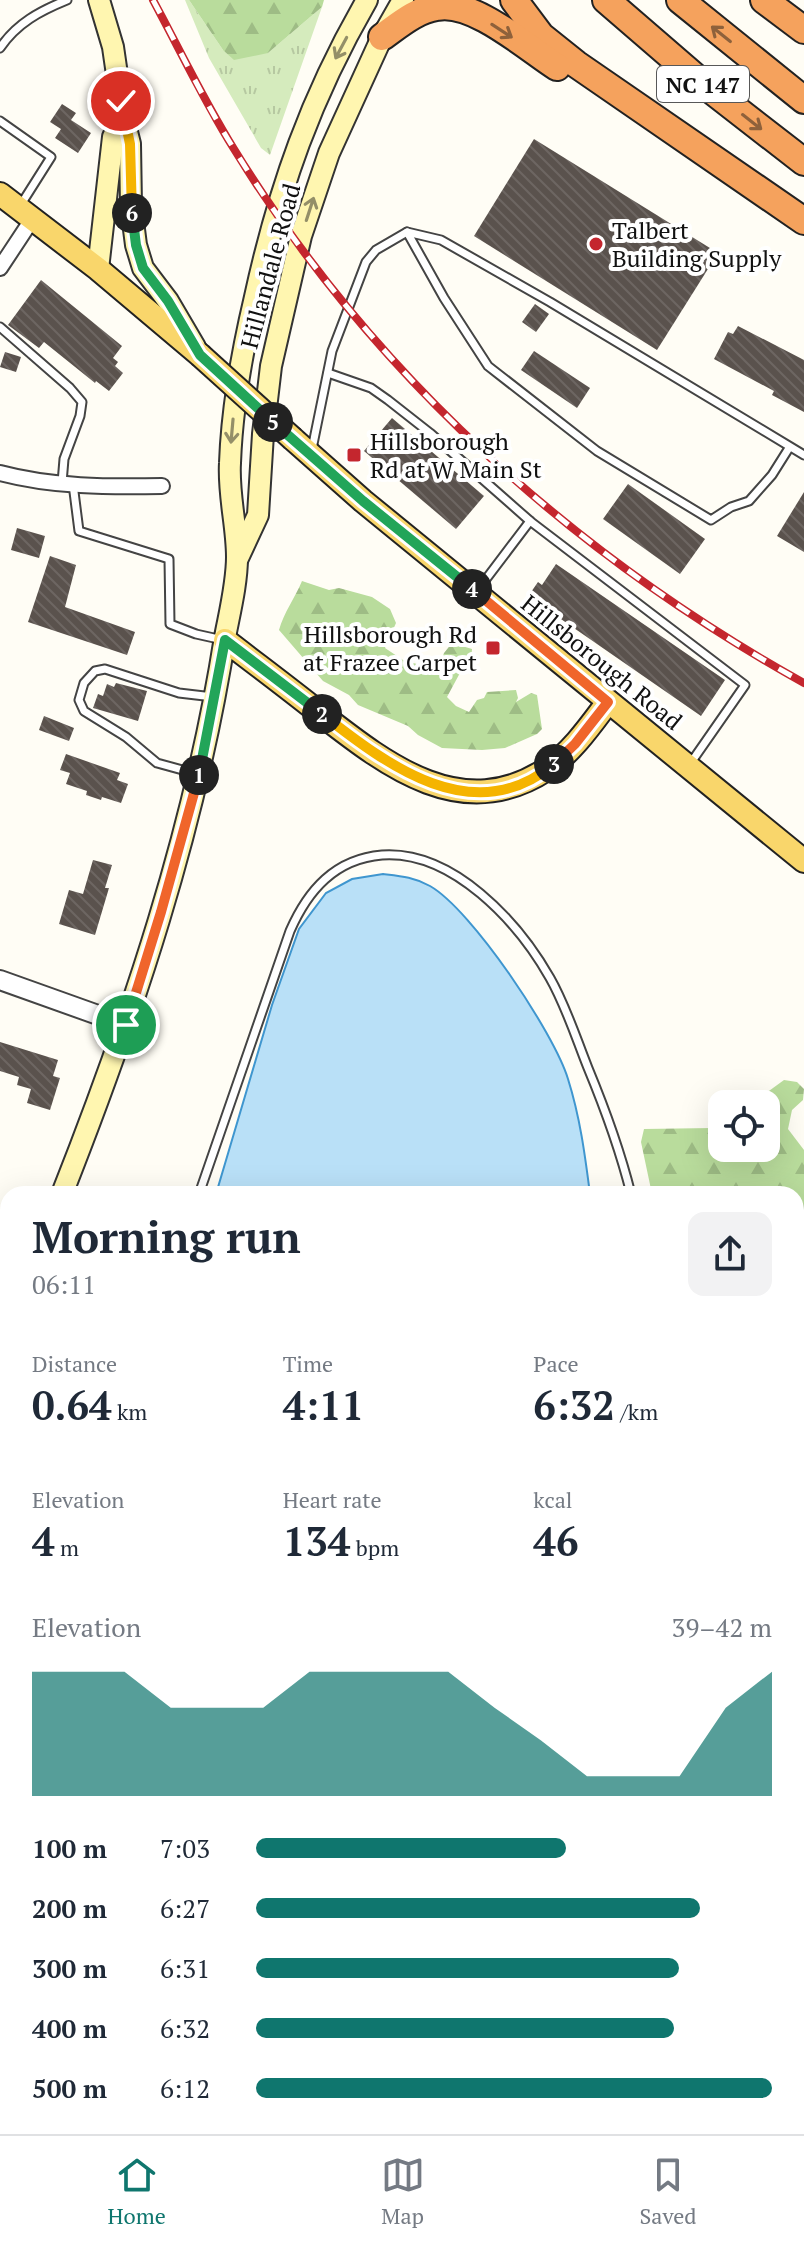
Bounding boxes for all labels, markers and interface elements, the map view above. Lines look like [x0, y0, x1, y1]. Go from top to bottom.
one-way arrow [490, 23, 513, 39]
one-way arrow [711, 26, 732, 43]
one-way arrow [333, 36, 349, 59]
road number: NC 147 [657, 66, 749, 102]
pin [87, 67, 155, 135]
icon: check [99, 79, 143, 123]
one-way arrow [740, 113, 762, 130]
street label: Hillandale Road [233, 180, 307, 352]
pin: 6 [112, 193, 152, 233]
one-way arrow [303, 196, 318, 222]
text: 6 [126, 198, 138, 227]
place label: Talbert Building Supply [612, 214, 782, 274]
marker: Talbert Building Supply [587, 235, 605, 253]
pin: 5 [253, 402, 293, 442]
text: 5 [267, 407, 279, 436]
one-way arrow [224, 417, 239, 444]
place label: Hillsborough Rd at W Main St [370, 425, 542, 485]
marker: Hillsborough Rd at W Main St [345, 446, 363, 464]
pin: 4 [452, 569, 492, 609]
text: 4 [466, 574, 478, 603]
street label: Hillsborough Road [515, 587, 689, 737]
place label: Hillsborough Rd at Frazee Carpet [303, 618, 477, 678]
marker: Hillsborough Rd at Frazee Carpet [484, 639, 502, 657]
pin: 2 [302, 694, 342, 734]
text: 2 [316, 699, 328, 728]
pin: 3 [534, 744, 574, 784]
text: 3 [548, 749, 560, 778]
pin: 1 [179, 755, 219, 795]
text: 1 [193, 760, 205, 789]
pin [92, 991, 160, 1059]
icon: arrive [104, 1003, 148, 1047]
map controls [708, 1090, 780, 1162]
button: locate [708, 1090, 780, 1162]
text: Morning run [32, 1207, 301, 1266]
button: share [688, 1212, 772, 1296]
text: 06:11 [32, 1267, 96, 1301]
text: Distance [32, 1349, 117, 1378]
text: Time [283, 1349, 333, 1378]
text: Pace [533, 1349, 578, 1378]
text: 0.64 [32, 1378, 112, 1431]
text: 4:11 [283, 1378, 364, 1431]
text: 6:32 [533, 1378, 615, 1431]
text: km [112, 1397, 147, 1426]
text: /km [615, 1397, 658, 1426]
text: Elevation [32, 1485, 124, 1514]
text: Heart rate [283, 1485, 382, 1514]
text: kcal [533, 1485, 572, 1514]
text: 4 [32, 1514, 55, 1567]
text: 134 [283, 1514, 350, 1567]
text: 46 [533, 1514, 579, 1567]
text: m [55, 1533, 79, 1562]
text: bpm [350, 1533, 399, 1562]
text: Elevation [32, 1610, 141, 1644]
text: 39–42 m [672, 1610, 772, 1644]
text: 100 m [32, 1831, 107, 1865]
text: 7:03 [160, 1831, 210, 1865]
text: 200 m [32, 1891, 107, 1925]
text: 6:27 [160, 1891, 210, 1925]
text: 300 m [32, 1951, 107, 1985]
text: 6:31 [160, 1951, 210, 1985]
text: 400 m [32, 2011, 107, 2045]
text: 6:32 [160, 2011, 210, 2045]
text: 500 m [32, 2071, 107, 2105]
text: 6:12 [160, 2071, 210, 2105]
tab: Home [107, 2153, 166, 2230]
tab: Map [381, 2153, 425, 2230]
tab: Saved [640, 2153, 697, 2230]

